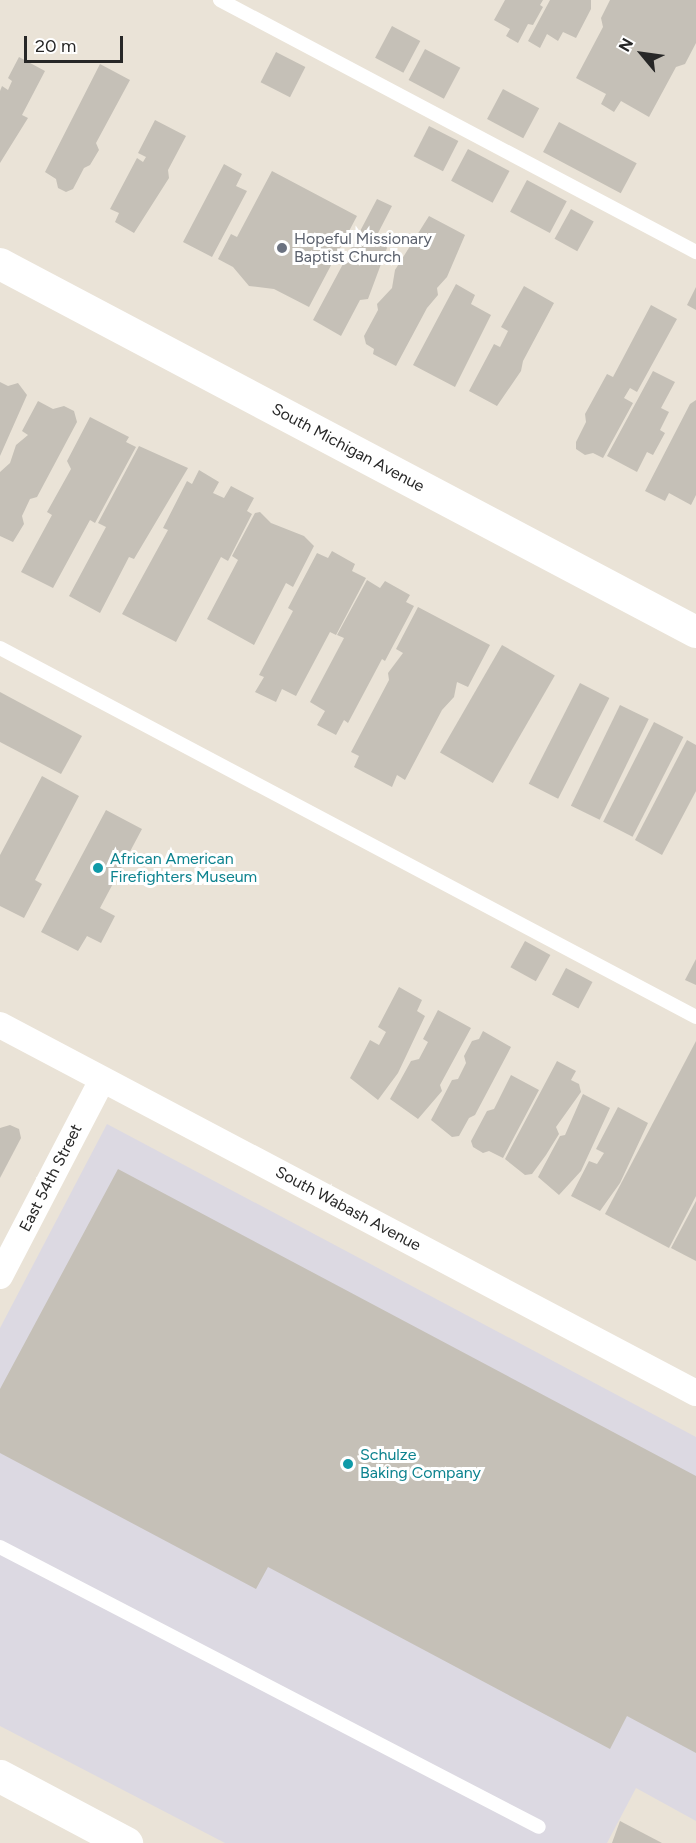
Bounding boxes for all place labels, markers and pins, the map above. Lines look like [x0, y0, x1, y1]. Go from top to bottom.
place label: Hopeful Missionary Baptist Church [294, 229, 432, 267]
marker: Hopeful Missionary Baptist Church [275, 241, 289, 255]
place label: African American Firefighters Museum [110, 849, 257, 887]
marker: African American Firefighters Museum [91, 861, 105, 875]
place label: Schulze Baking Company [360, 1445, 481, 1483]
marker: Schulze Baking Company [341, 1457, 355, 1471]

